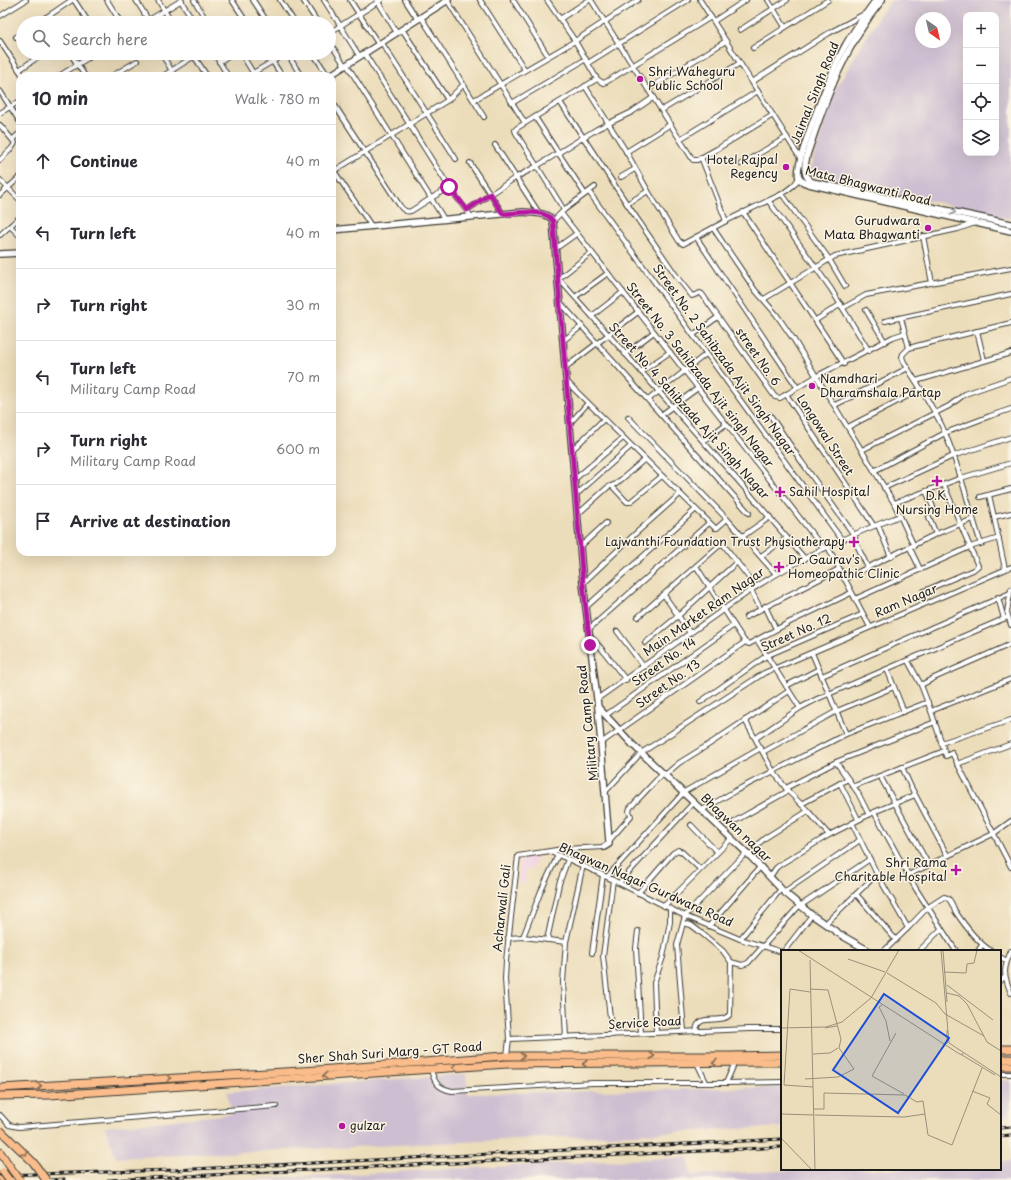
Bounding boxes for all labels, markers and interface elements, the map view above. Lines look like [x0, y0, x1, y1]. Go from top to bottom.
north arrow [915, 12, 951, 48]
map controls [963, 12, 999, 156]
button: + [963, 12, 999, 48]
search box [16, 16, 336, 60]
icon: search [30, 27, 52, 49]
text: Search here [62, 27, 148, 50]
street label: Jaimal Singh Road [785, 39, 843, 146]
button: − [963, 48, 999, 84]
place label: Shri Waheguru Public School [648, 62, 735, 94]
marker: Shri Waheguru Public School [635, 74, 645, 84]
button: locate [963, 84, 999, 120]
text: 10 min [32, 85, 88, 111]
text: Walk · 780 m [235, 89, 320, 108]
button: layers [963, 120, 999, 156]
text: Continue [70, 149, 138, 172]
icon: ahead [32, 150, 54, 172]
place label: Hotel Rajpal Regency [707, 150, 778, 182]
text: 40 m [286, 151, 320, 170]
street label: Mata Bhagwanti Road [803, 161, 933, 209]
marker: Hotel Rajpal Regency [781, 162, 791, 172]
route start [440, 178, 458, 196]
one-way arrow [949, 207, 956, 216]
place label: Gurudwara Mata Bhagwanti [824, 211, 920, 243]
text: Turn left [70, 221, 136, 244]
icon: left [32, 222, 54, 244]
text: 40 m [286, 223, 320, 242]
marker: Gurudwara Mata Bhagwanti [923, 223, 933, 233]
street label: Street No. 2 Sahibzada Ajit Singh Nagar [649, 260, 801, 459]
street label: Street No. 3 Sahibzada Ajit singh Nagar [623, 278, 779, 471]
text: Turn right [70, 293, 147, 316]
icon: right [32, 294, 54, 316]
text: 30 m [286, 295, 320, 314]
street label: Street No. 4 Sahibzada Ajit Singh Nagar [605, 318, 775, 503]
street label: street No. 6 [732, 324, 786, 389]
text: Turn left [70, 356, 136, 379]
icon: left [32, 366, 54, 388]
text: 70 m [287, 367, 320, 386]
place label: Namdhari Dharamshala Partap [820, 369, 941, 401]
text: Military Camp Road [70, 379, 196, 398]
marker: Namdhari Dharamshala Partap [807, 381, 817, 391]
street label: Longowal Street [793, 390, 859, 479]
text: Turn right [70, 428, 147, 451]
icon: right [32, 438, 54, 460]
text: 600 m [276, 439, 320, 458]
text: Military Camp Road [70, 451, 196, 470]
marker: D.K. Nursing Home [931, 475, 943, 487]
place label: Sahil Hospital [789, 482, 870, 500]
marker: Sahil Hospital [774, 486, 786, 498]
place label: D.K. Nursing Home [896, 486, 978, 518]
text: Arrive at destination [70, 509, 231, 532]
icon: arrive [32, 510, 54, 532]
place label: Lajwanthi Foundation Trust Physiotherapy [605, 532, 845, 550]
marker: Lajwanthi Foundation Trust Physiotherapy [848, 536, 860, 548]
place label: Dr. Gaurav's Homeopathic Clinic [788, 550, 900, 582]
marker: Dr. Gaurav's Homeopathic Clinic [773, 561, 785, 573]
street label: Main Market Ram Nagar [639, 562, 768, 660]
street label: Ram Nagar [872, 579, 940, 621]
street label: Street No. 12 [757, 609, 834, 656]
street label: Street No. 14 [628, 632, 699, 690]
route end [581, 636, 599, 654]
street label: Street No. 13 [632, 654, 703, 712]
street label: Military Camp Road [572, 664, 602, 782]
street label: Bhagwan nagar [697, 789, 777, 866]
street label: Bhagwan Nagar Gurdwara Road [556, 837, 736, 931]
place label: Shri Rama Charitable Hospital [835, 853, 947, 885]
street label: Acharwali Gali [487, 863, 515, 953]
marker: Shri Rama Charitable Hospital [950, 864, 962, 876]
inset map [781, 950, 1001, 1170]
street label: Service Road [608, 1011, 682, 1033]
street label: Sher Shah Suri Marg - GT Road [297, 1037, 483, 1067]
one-way arrow [519, 1052, 525, 1060]
one-way arrow [649, 1052, 655, 1060]
one-way arrow [582, 1059, 588, 1068]
one-way arrow [712, 1059, 718, 1067]
one-way arrow [452, 1063, 458, 1072]
one-way arrow [322, 1072, 328, 1081]
one-way arrow [166, 1074, 172, 1082]
one-way arrow [36, 1081, 42, 1090]
place label: gulzar [350, 1116, 386, 1134]
marker: gulzar [337, 1121, 347, 1131]
one-way arrow [20, 1149, 27, 1156]

